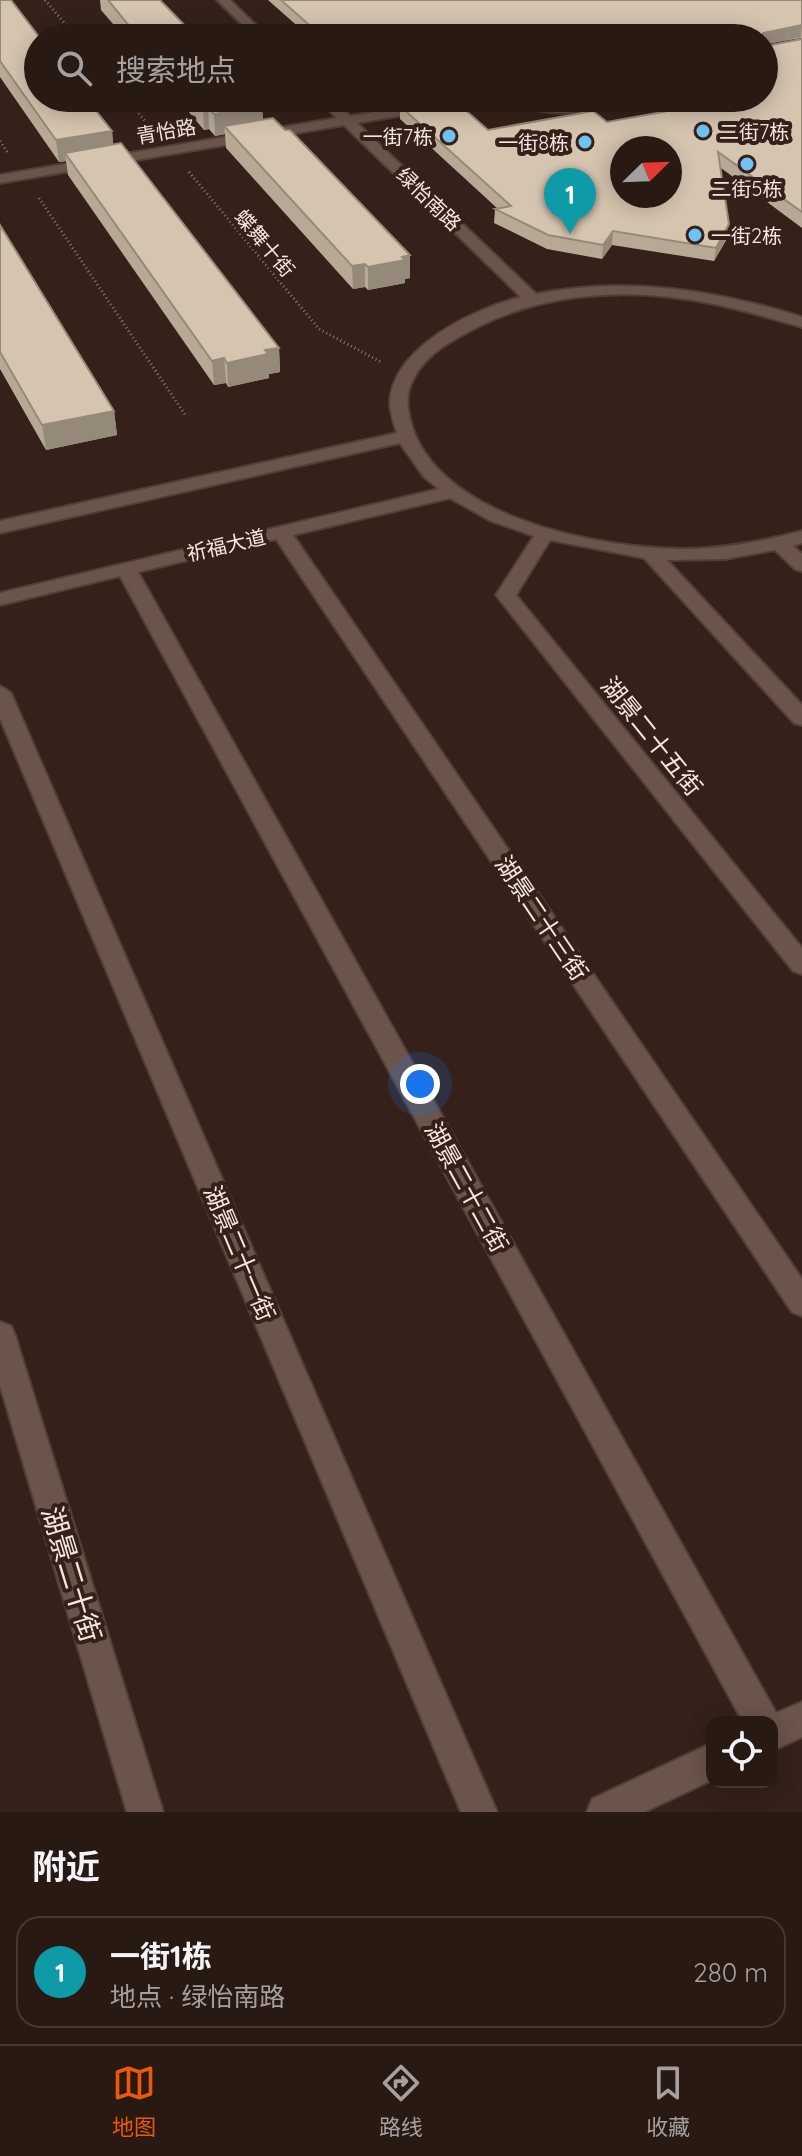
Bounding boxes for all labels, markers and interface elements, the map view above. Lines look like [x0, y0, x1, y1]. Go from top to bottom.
search box [24, 24, 778, 112]
icon: search [52, 46, 96, 90]
text: 搜索地点 [116, 51, 236, 89]
street label: 青怡路 [134, 113, 198, 149]
place label: 二街7栋 [719, 119, 789, 144]
marker: 二街7栋 [694, 122, 712, 140]
place label: 一街7栋 [363, 124, 433, 149]
marker: 一街7栋 [440, 127, 458, 145]
place label: 一街8栋 [498, 130, 569, 155]
marker: 一街8栋 [576, 133, 594, 151]
north arrow [610, 136, 682, 208]
marker: 二街5栋 [738, 155, 756, 173]
street label: 绿怡南路 [392, 162, 466, 236]
pin: 1 [544, 168, 596, 234]
place label: 二街5栋 [712, 176, 782, 201]
street label: 蝶舞十街 [230, 204, 300, 282]
place label: 一街2栋 [711, 223, 782, 248]
marker: 一街2栋 [686, 226, 704, 244]
street label: 祈福大道 [184, 524, 268, 566]
street label: 湖景二十五街 [595, 671, 709, 801]
street label: 湖景二十三街 [489, 850, 595, 986]
your location [400, 1064, 440, 1104]
street label: 湖景二十二街 [419, 1117, 515, 1257]
street label: 湖景二十一街 [198, 1181, 282, 1325]
street label: 湖景二十街 [35, 1502, 109, 1646]
map controls [706, 1716, 778, 1788]
button: locate [706, 1716, 778, 1788]
text: 附近 [32, 1845, 100, 1888]
text: 一街1栋 [110, 1937, 212, 1975]
text: 1 [55, 1956, 65, 1989]
text: 280 m [693, 1956, 768, 1989]
text: 地点 · 绿怡南路 [110, 1980, 285, 2013]
tab: 地图 [112, 2061, 156, 2141]
tab: 路线 [379, 2061, 423, 2141]
tab: 收藏 [646, 2061, 690, 2141]

